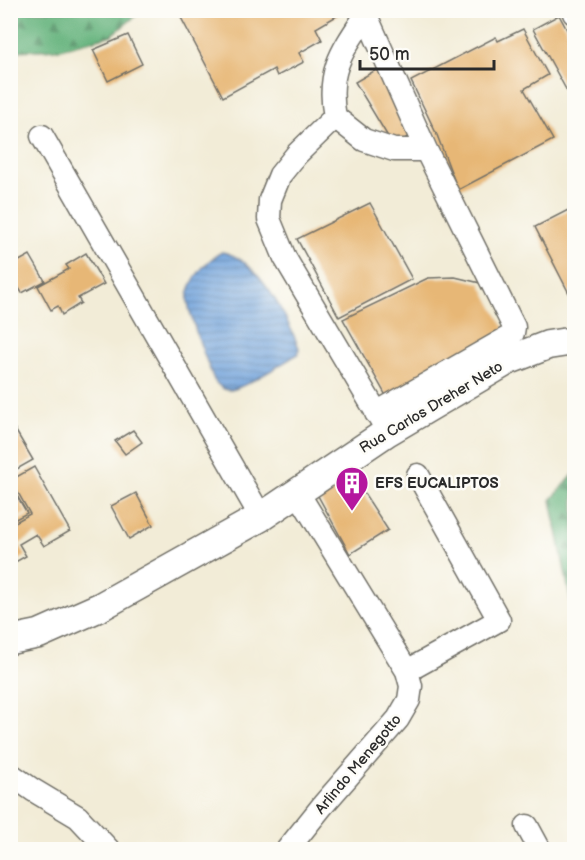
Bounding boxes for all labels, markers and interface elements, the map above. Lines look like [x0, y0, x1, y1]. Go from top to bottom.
scale bar [360, 33, 494, 71]
text: 50 m [369, 44, 410, 65]
street label: Rua Carlos Dreher Neto [356, 357, 506, 458]
building icon: EFS EUCALIPTOS [334, 465, 370, 512]
place label: EFS EUCALIPTOS [375, 474, 499, 493]
street label: Arlindo Menegotto [311, 711, 406, 818]

